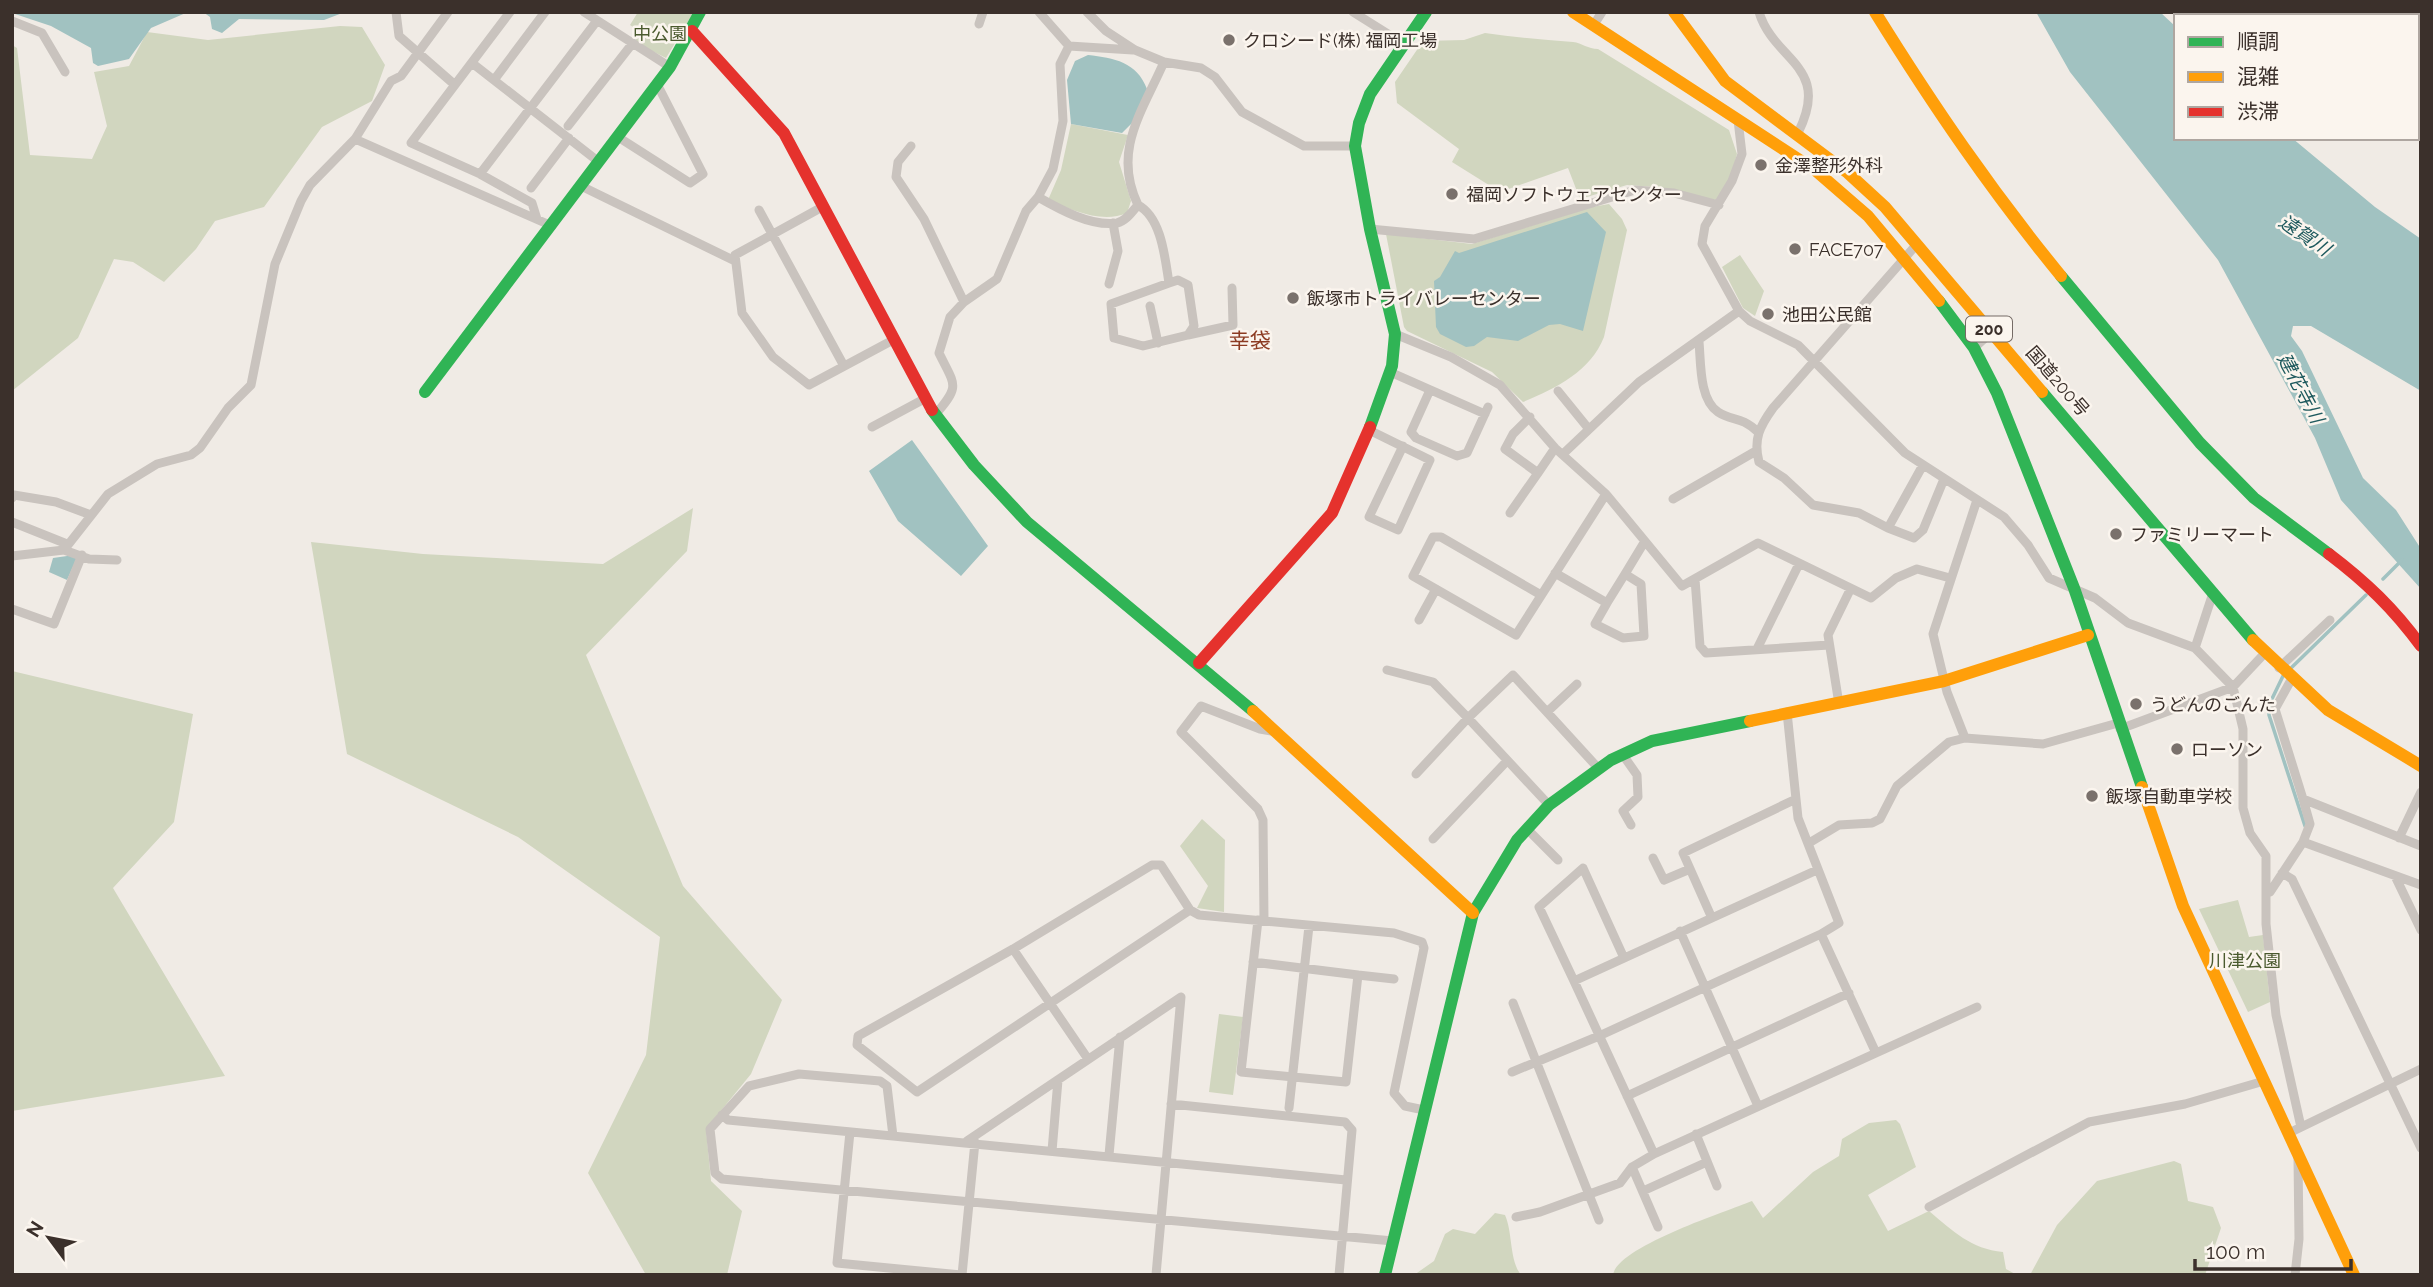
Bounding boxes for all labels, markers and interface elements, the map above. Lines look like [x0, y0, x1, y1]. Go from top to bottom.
legend [2174, 14, 2419, 140]
park label: 中公園 [633, 23, 687, 44]
text: 順調 [2237, 29, 2279, 54]
place label: クロシード(株) 福岡工場 [1243, 30, 1437, 51]
marker: クロシード(株) 福岡工場 [1221, 32, 1237, 48]
text: 混雑 [2237, 64, 2279, 89]
text: 渋滞 [2237, 99, 2279, 124]
place label: 金澤整形外科 [1775, 155, 1883, 176]
marker: 金澤整形外科 [1753, 157, 1769, 173]
place label: 福岡ソフトウェアセンター [1466, 184, 1682, 205]
marker: 福岡ソフトウェアセンター [1444, 186, 1460, 202]
water label: 遠賀川 [2275, 210, 2336, 261]
place label: FACE707 [1809, 239, 1884, 260]
marker: FACE707 [1787, 241, 1803, 257]
place label: 飯塚市トライバレーセンター [1307, 288, 1541, 309]
marker: 飯塚市トライバレーセンター [1285, 290, 1301, 306]
place label: 池田公民館 [1782, 304, 1872, 325]
marker: 池田公民館 [1760, 306, 1776, 322]
road number: 200 [1966, 316, 2012, 342]
district label: 幸袋 [1229, 328, 1271, 353]
street label: 国道200号 [2022, 342, 2094, 420]
water label: 建花寺川 [2273, 349, 2329, 428]
place label: ファミリーマート [2130, 524, 2274, 545]
marker: ファミリーマート [2108, 526, 2124, 542]
place label: うどんのごんた [2150, 694, 2276, 715]
marker: うどんのごんた [2128, 696, 2144, 712]
place label: ローソン [2191, 739, 2263, 760]
marker: ローソン [2169, 741, 2185, 757]
place label: 飯塚自動車学校 [2106, 786, 2232, 807]
marker: 飯塚自動車学校 [2084, 788, 2100, 804]
park label: 川津公園 [2209, 950, 2281, 971]
north arrow [14, 1203, 84, 1273]
text: N [21, 1217, 48, 1241]
scale bar [2195, 1228, 2351, 1272]
text: 100 m [2206, 1239, 2265, 1264]

